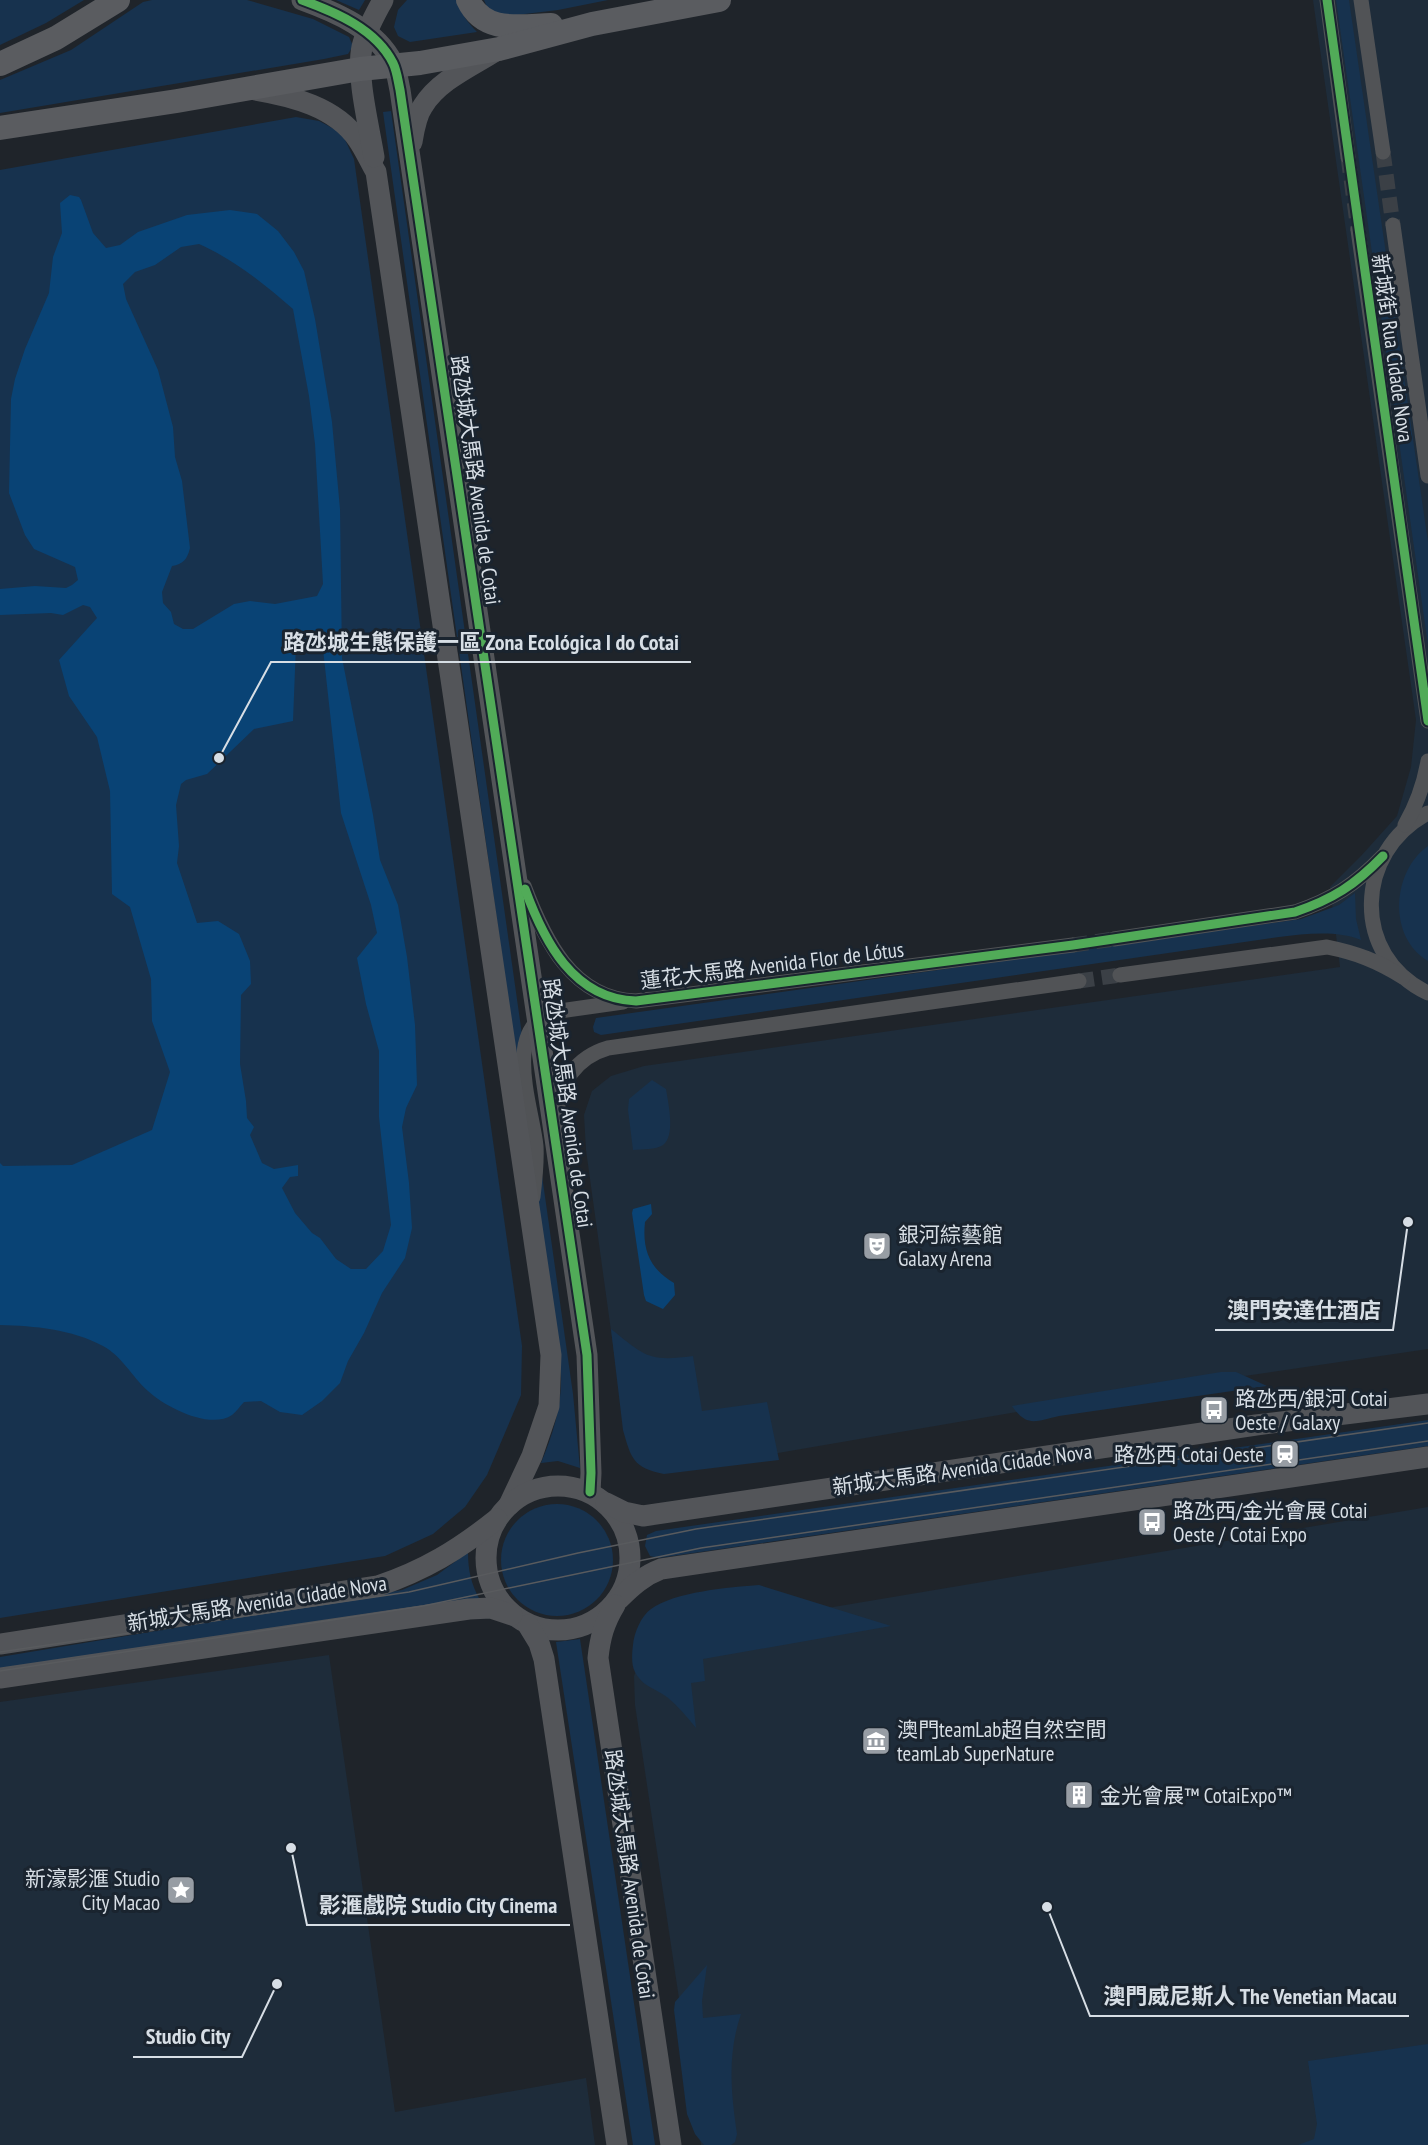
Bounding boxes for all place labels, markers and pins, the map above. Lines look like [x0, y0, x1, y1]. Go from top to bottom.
callout: 路氹城生態保護一區 Zona Ecológica I do Cotai [271, 622, 691, 662]
place label: 銀河綜藝館 Galaxy Arena [898, 1221, 1003, 1272]
theatre icon: 銀河綜藝館 Galaxy Arena [861, 1230, 893, 1262]
callout: 澳門安達仕酒店 [1215, 1290, 1393, 1330]
place label: 路氹西/銀河 Cotai Oeste / Galaxy [1235, 1385, 1387, 1436]
bus stop icon: 路氹西/銀河 Cotai Oeste / Galaxy [1198, 1394, 1230, 1426]
station icon: 路氹西 Cotai Oeste [1269, 1438, 1301, 1470]
place label: 路氹西 Cotai Oeste [1114, 1441, 1264, 1468]
place label: 路氹西/金光會展 Cotai Oeste / Cotai Expo [1173, 1497, 1367, 1548]
bus stop icon: 路氹西/金光會展 Cotai Oeste / Cotai Expo [1136, 1506, 1168, 1538]
place label: 澳門teamLab超自然空間 teamLab SuperNature [897, 1716, 1106, 1767]
museum icon: 澳門teamLab超自然空間 teamLab SuperNature [860, 1725, 892, 1757]
building icon: 金光會展™ CotaiExpo™ [1063, 1779, 1095, 1811]
place label: 金光會展™ CotaiExpo™ [1100, 1782, 1292, 1809]
place label: 新濠影滙 Studio City Macao [25, 1865, 160, 1916]
place icon: 新濠影滙 Studio City Macao [165, 1874, 197, 1906]
callout: 影滙戲院 Studio City Cinema [307, 1885, 570, 1925]
callout: 澳門威尼斯人 The Venetian Macau [1090, 1976, 1409, 2016]
callout: Studio City [133, 2017, 242, 2057]

